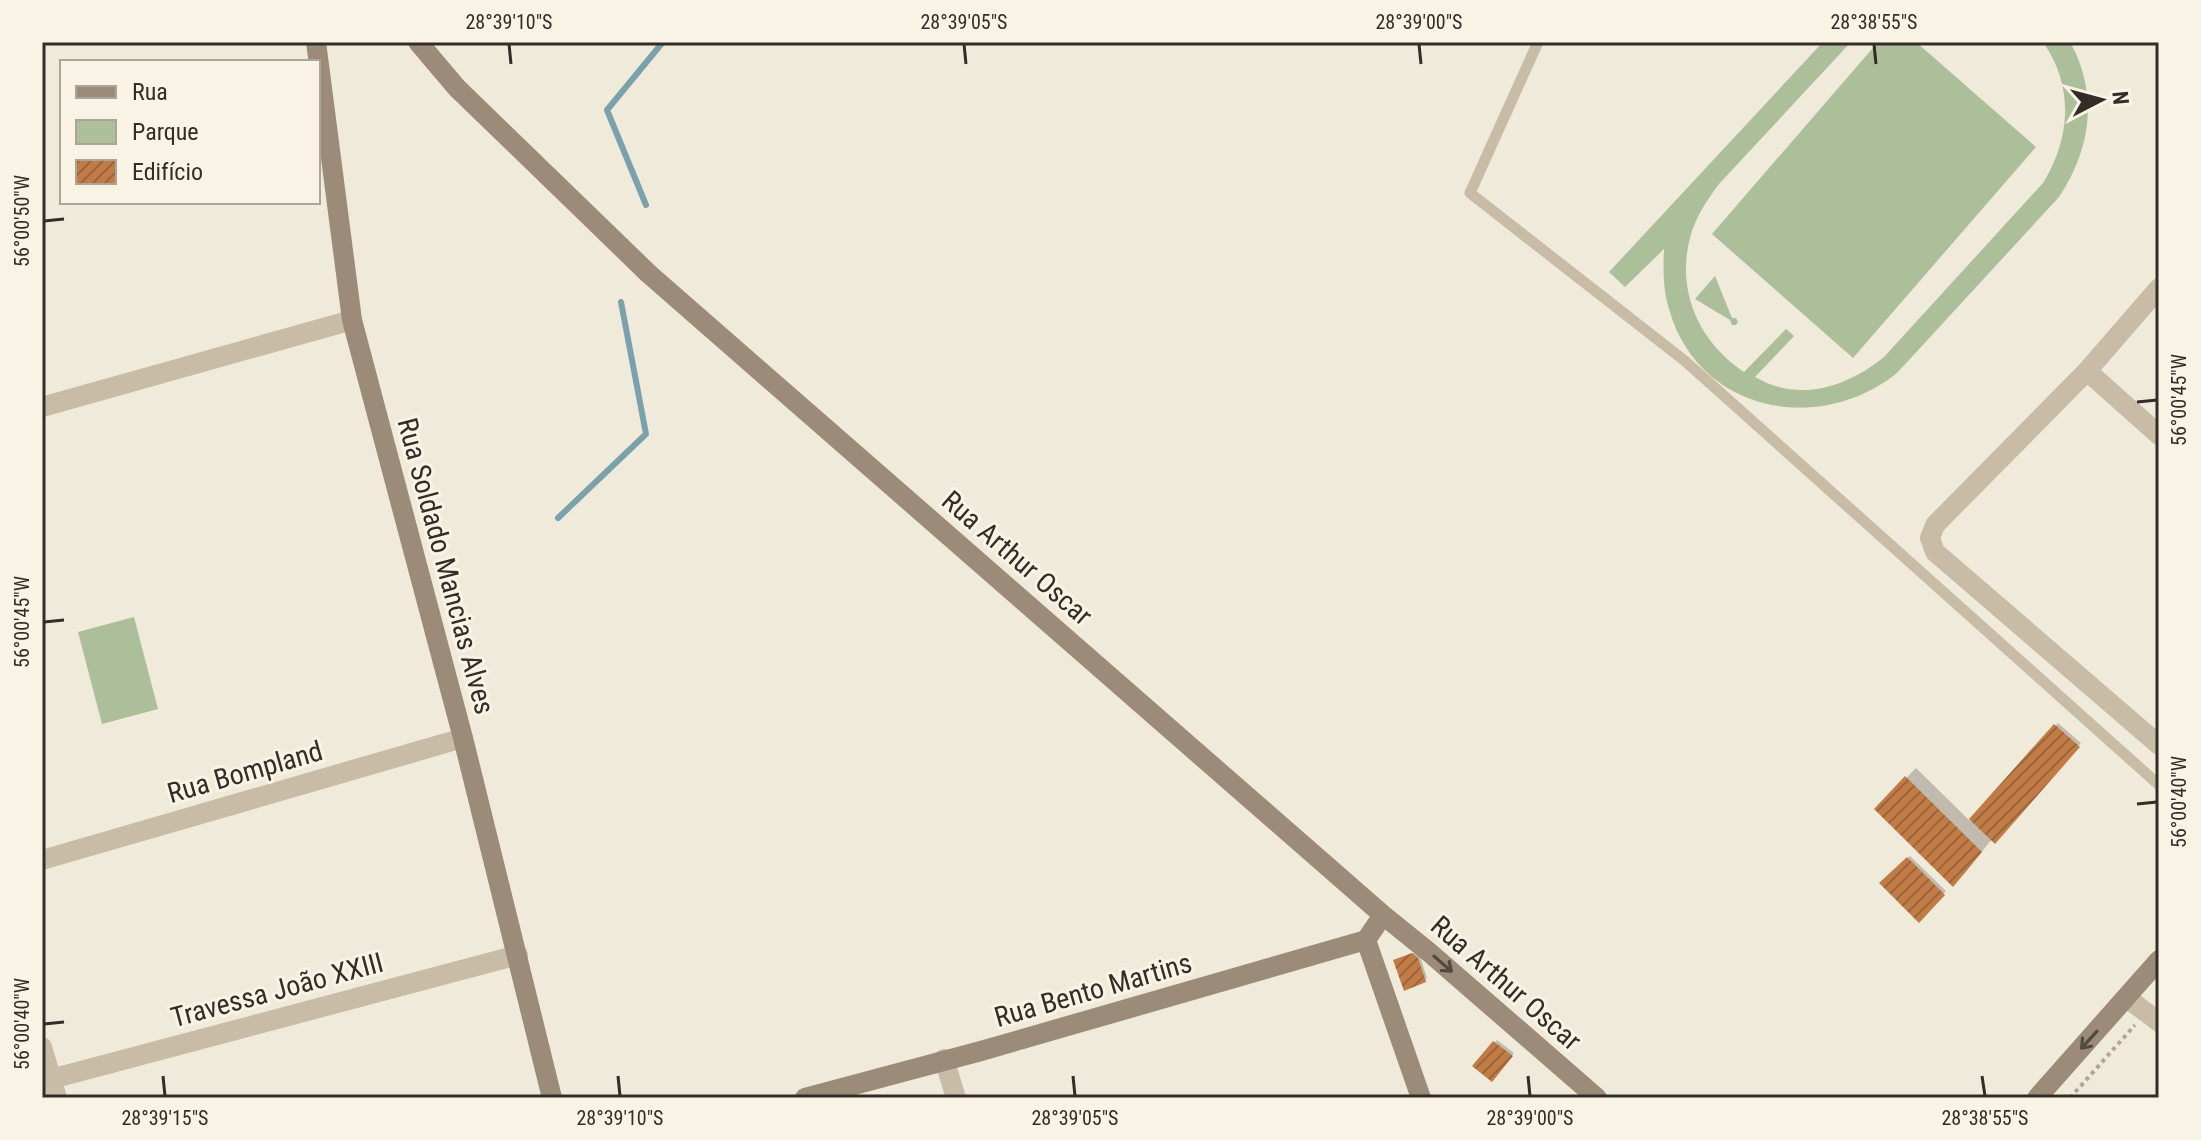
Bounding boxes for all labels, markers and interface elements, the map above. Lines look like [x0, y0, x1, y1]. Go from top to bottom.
text: 28°39'10"S [466, 10, 552, 34]
text: 28°39'05"S [921, 10, 1007, 34]
text: 28°39'00"S [1376, 10, 1462, 34]
text: 28°38'55"S [1831, 10, 1917, 34]
legend [60, 60, 320, 204]
north arrow [2061, 60, 2141, 140]
text: Rua [132, 78, 168, 106]
text: N [2107, 90, 2134, 106]
text: Parque [132, 118, 199, 146]
text: Edifício [132, 158, 203, 186]
text: 56°00'50"W [10, 175, 34, 267]
text: 56°00'45"W [2167, 354, 2191, 446]
street label: Rua Soldado Mancias Alves [391, 414, 501, 718]
street label: Rua Arthur Oscar [935, 484, 1099, 632]
text: 56°00'45"W [10, 576, 34, 668]
street label: Rua Bompland [164, 734, 326, 810]
text: 56°00'40"W [2167, 756, 2191, 848]
street label: Rua Arthur Oscar [1424, 909, 1588, 1057]
street label: Travessa João XXIII [167, 946, 387, 1034]
street label: Rua Bento Martins [991, 946, 1195, 1034]
one-way arrow [1433, 955, 1453, 973]
text: 56°00'40"W [10, 978, 34, 1070]
one-way arrow [2081, 1029, 2099, 1049]
text: 28°39'15"S [122, 1106, 208, 1130]
text: 28°39'10"S [577, 1106, 663, 1130]
text: 28°39'05"S [1032, 1106, 1118, 1130]
text: 28°39'00"S [1487, 1106, 1573, 1130]
text: 28°38'55"S [1942, 1106, 2028, 1130]

